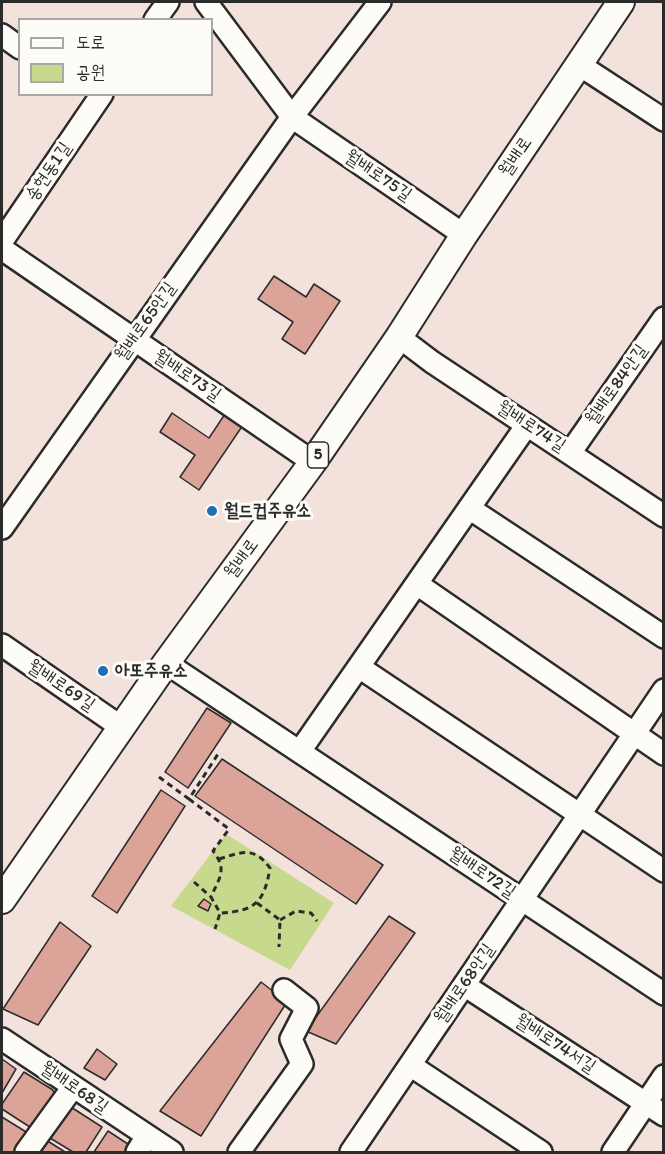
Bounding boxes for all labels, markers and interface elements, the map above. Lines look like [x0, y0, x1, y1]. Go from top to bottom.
legend [18, 18, 213, 96]
text: 도로 [76, 31, 105, 53]
text: 공원 [76, 61, 105, 83]
street label: 월배로 [495, 133, 537, 181]
street label: 송현동1길 [22, 138, 76, 206]
street label: 월배로75길 [340, 146, 416, 206]
street label: 월배로65안길 [111, 278, 181, 366]
street label: 월배로84안길 [581, 341, 653, 429]
street label: 월배로73길 [149, 346, 225, 406]
street label: 월배로74길 [493, 397, 569, 457]
road number: 5 [308, 442, 328, 468]
place label: 월드컵주유소 [224, 500, 311, 522]
marker: 월드컵주유소 [205, 504, 219, 518]
street label: 월배로 [220, 535, 264, 583]
street label: 월배로69길 [23, 656, 99, 716]
place label: 아또주유소 [115, 660, 187, 682]
marker: 아또주유소 [96, 664, 110, 678]
street label: 월배로72길 [444, 843, 520, 903]
street label: 월배로68안길 [430, 940, 500, 1028]
street label: 월배로74서길 [510, 1010, 600, 1078]
street label: 월배로68길 [36, 1057, 112, 1119]

